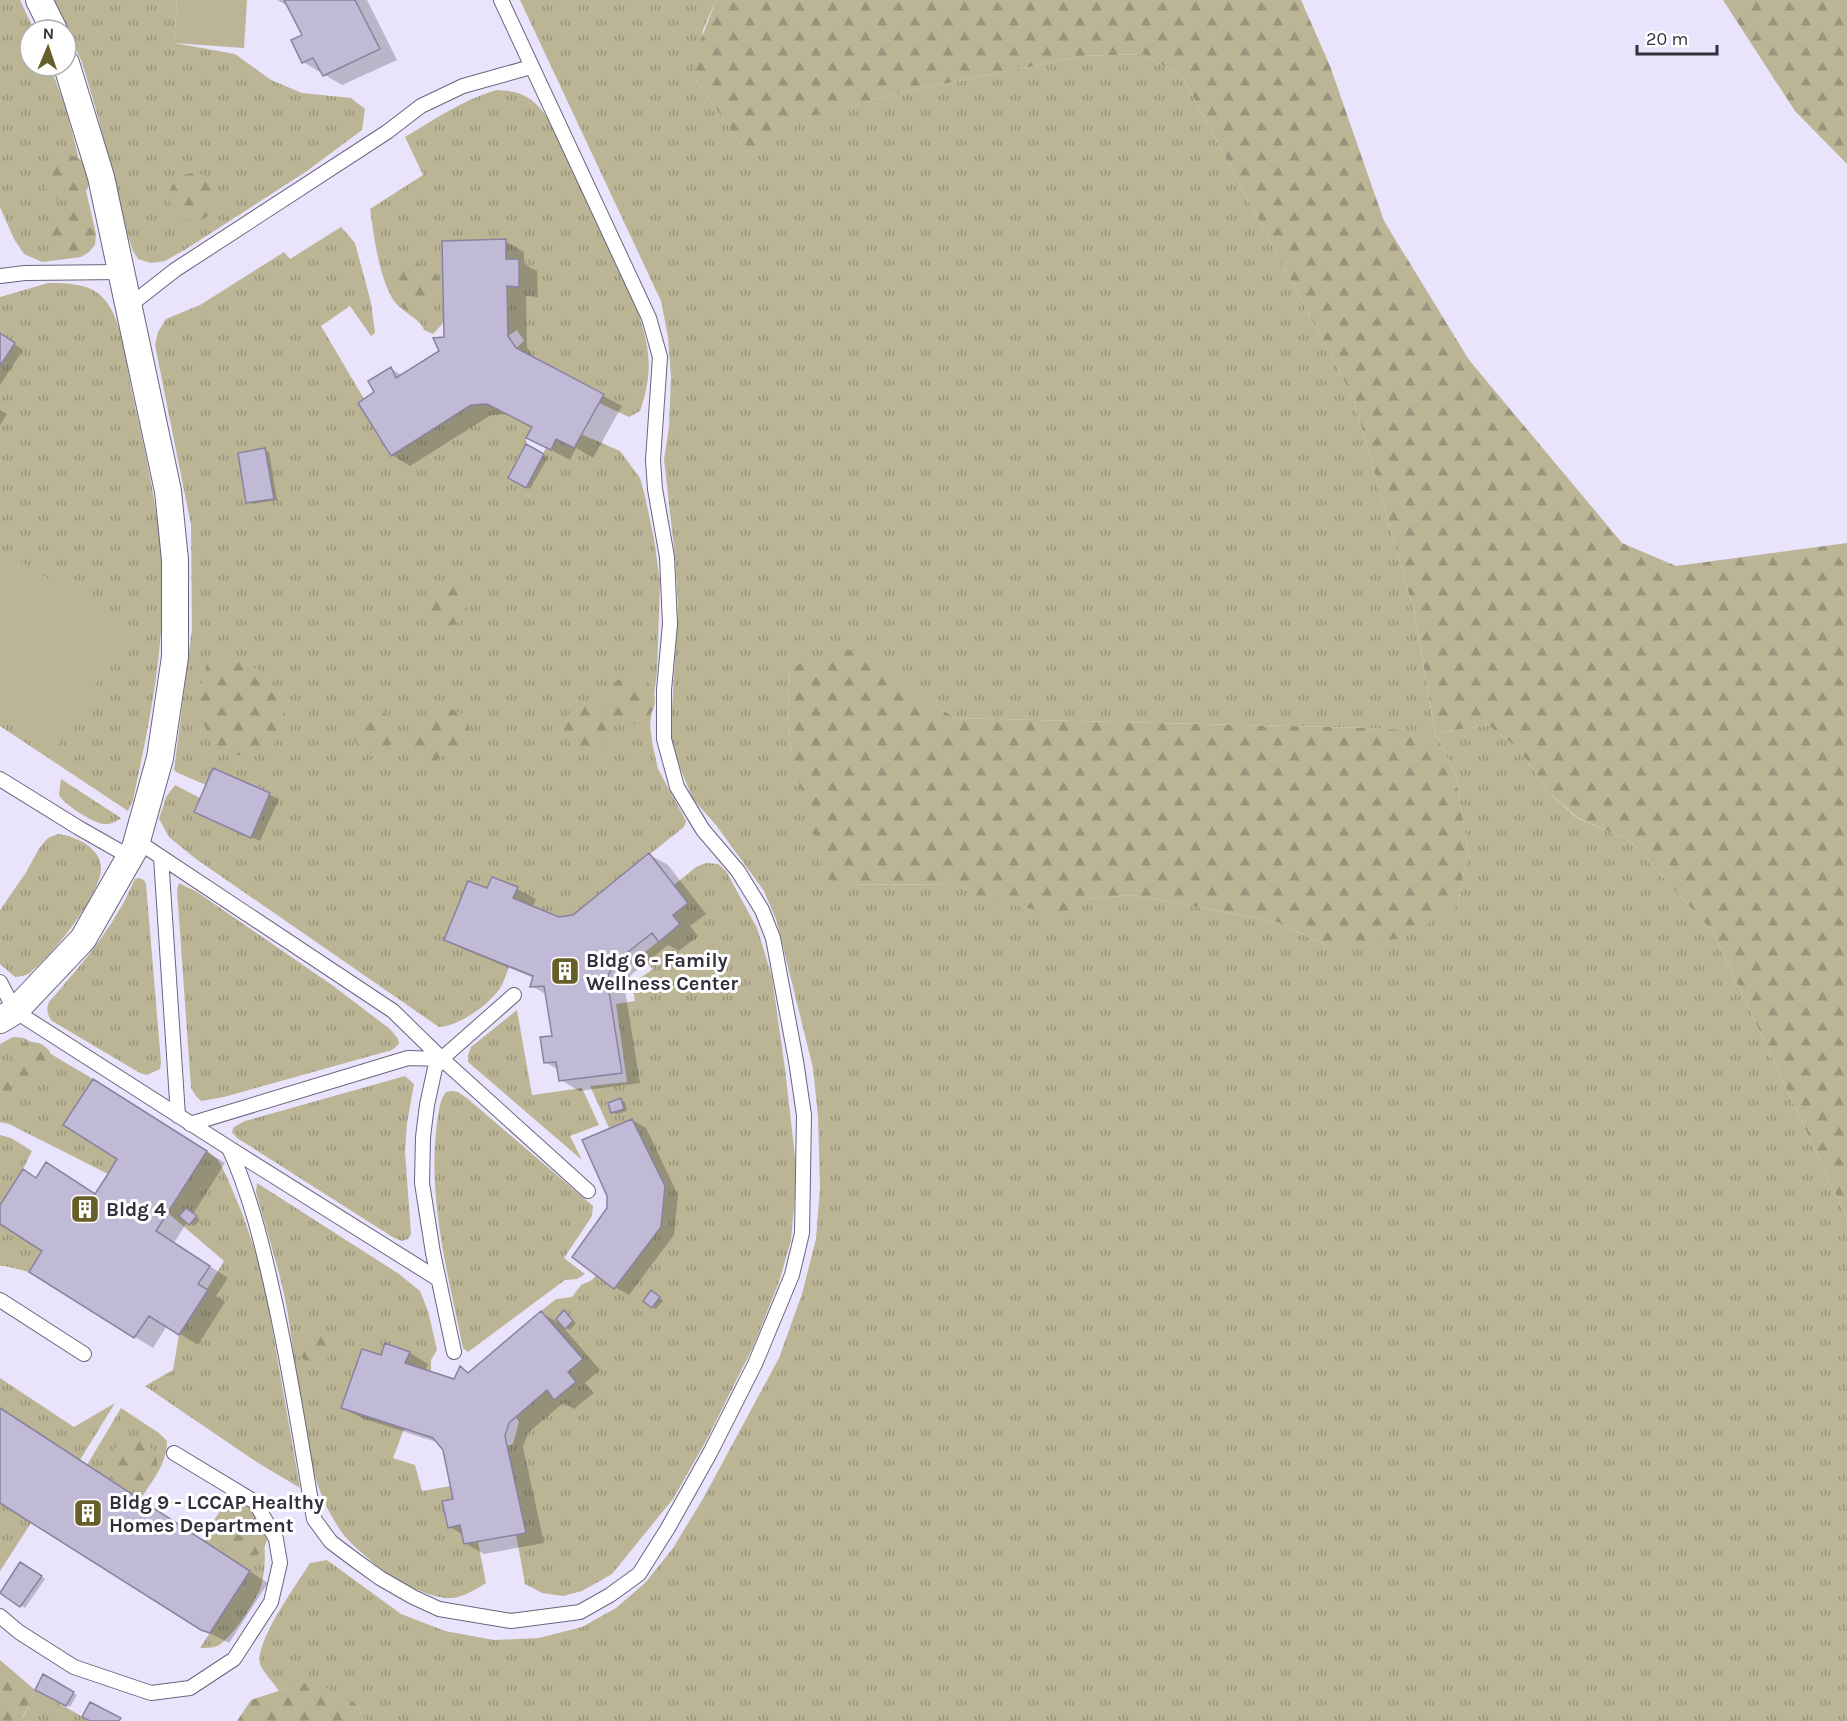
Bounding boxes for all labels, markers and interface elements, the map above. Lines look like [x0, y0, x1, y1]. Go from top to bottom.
north arrow [18, 18, 78, 78]
scale bar [1637, 18, 1716, 56]
text: N [42, 24, 55, 43]
text: 20 m [1646, 28, 1688, 50]
place label: Bldg 6 - Family Wellness Center [586, 949, 738, 995]
building icon: Bldg 6 - Family Wellness Center [549, 955, 581, 987]
building icon: Bldg 4 [69, 1193, 101, 1225]
place label: Bldg 4 [106, 1198, 166, 1221]
place label: Bldg 9 - LCCAP Healthy Homes Department [109, 1491, 324, 1537]
building icon: Bldg 9 - LCCAP Healthy Homes Department [72, 1497, 104, 1529]

